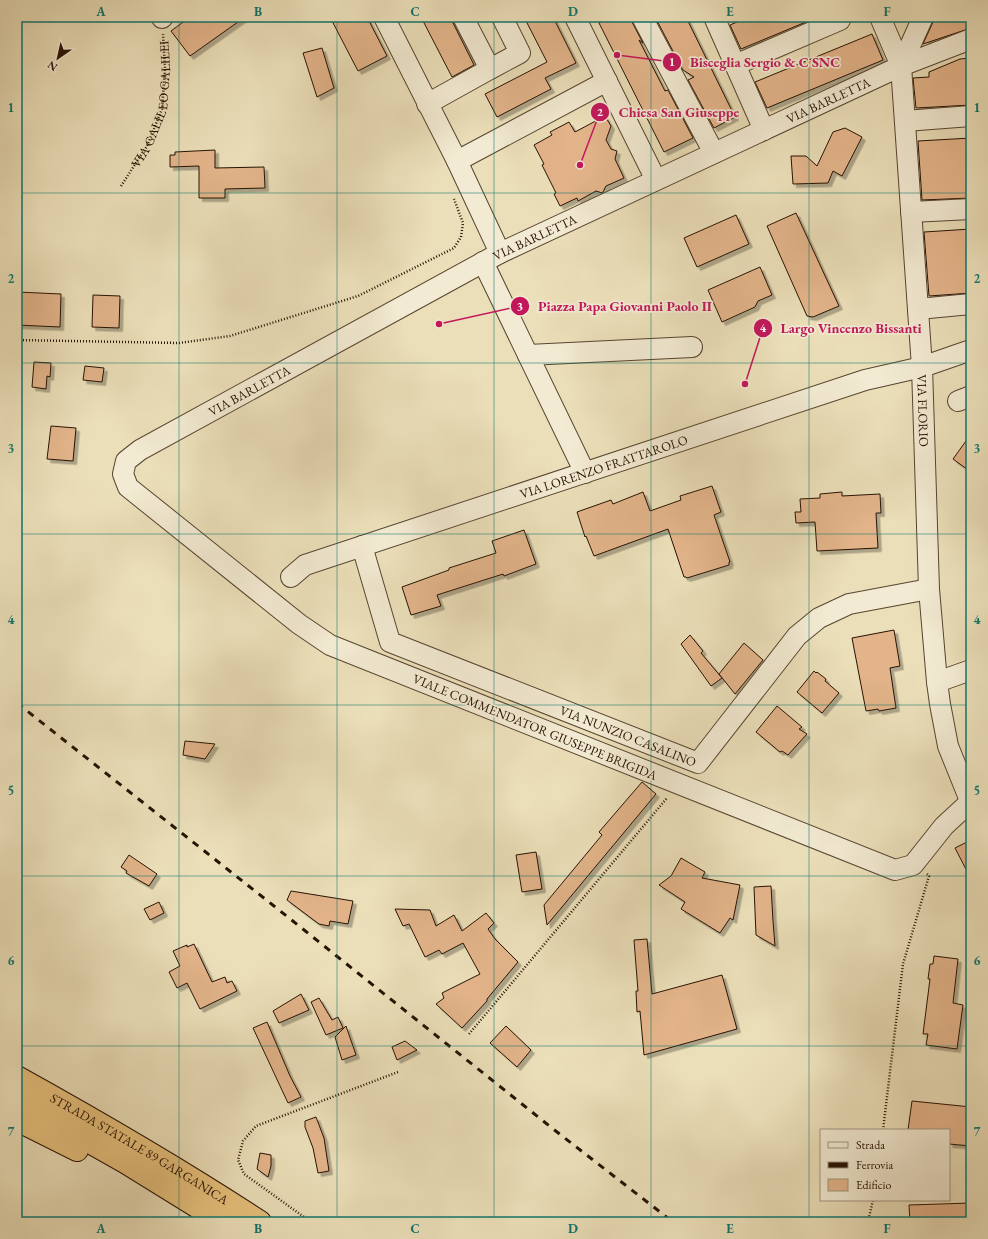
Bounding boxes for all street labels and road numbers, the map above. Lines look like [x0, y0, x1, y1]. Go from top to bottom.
street label: VIA GALILEO GALILEI [127, 39, 174, 171]
street label: VIA BARLETTA [783, 73, 874, 127]
street label: VIA BARLETTA [489, 210, 580, 264]
street label: VIA BARLETTA [205, 361, 294, 420]
street label: VIA FLORIO [914, 374, 933, 447]
street label: VIA LORENZO FRATTAROLO [518, 431, 690, 502]
street label: VIALE COMMENDATOR GIUSEPPE BRIGIDA [410, 670, 661, 784]
street label: VIA NUNZIO CASALINO [558, 701, 699, 770]
street label: STRADA STATALE 89 GARGANICA [48, 1089, 233, 1209]

